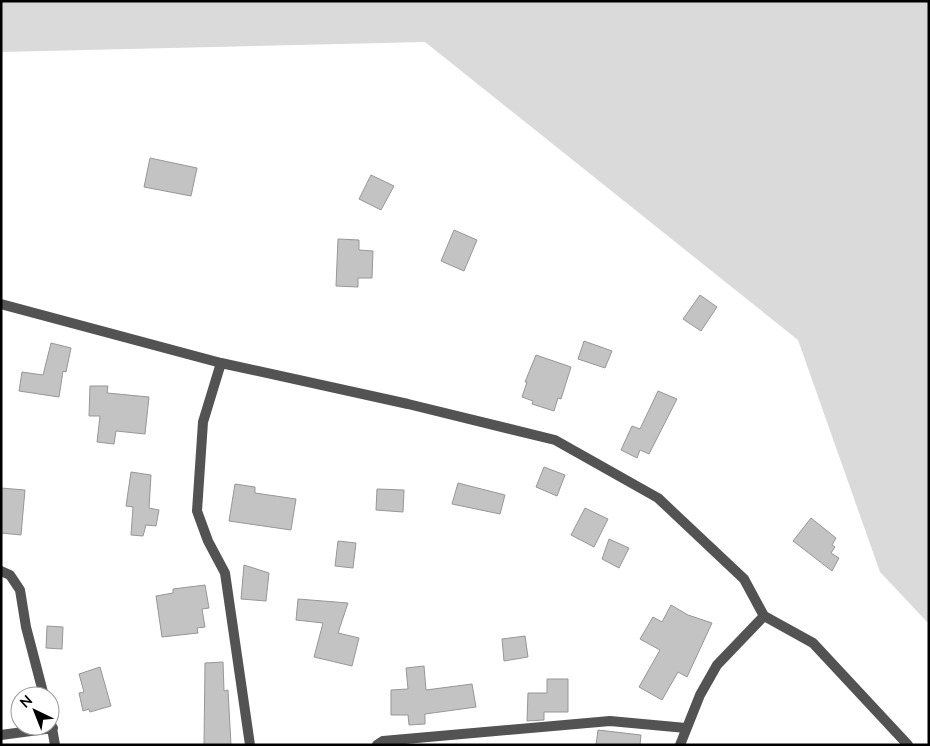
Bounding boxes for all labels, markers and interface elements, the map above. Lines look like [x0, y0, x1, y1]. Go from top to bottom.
north arrow [10, 686, 60, 736]
text: N [16, 691, 36, 711]

